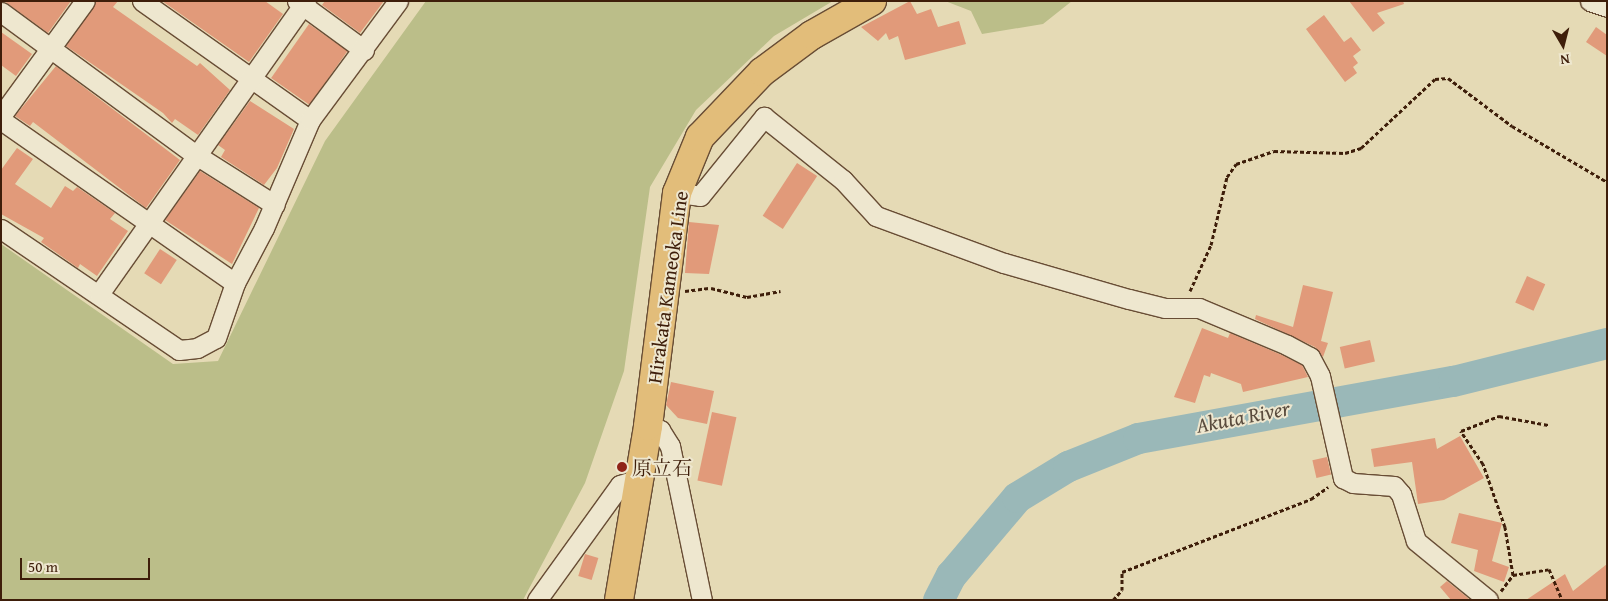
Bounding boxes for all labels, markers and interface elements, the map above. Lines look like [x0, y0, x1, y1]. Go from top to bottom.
north arrow [1538, 20, 1588, 70]
text: N [1559, 49, 1571, 70]
street label: Hirakata Kameoka Line [642, 189, 692, 385]
water label: Akuta River [1194, 396, 1292, 438]
place label: 原立石 [632, 455, 692, 479]
marker: 原立石 [616, 461, 628, 473]
scale bar [22, 548, 152, 580]
text: 50 m [28, 556, 58, 577]

